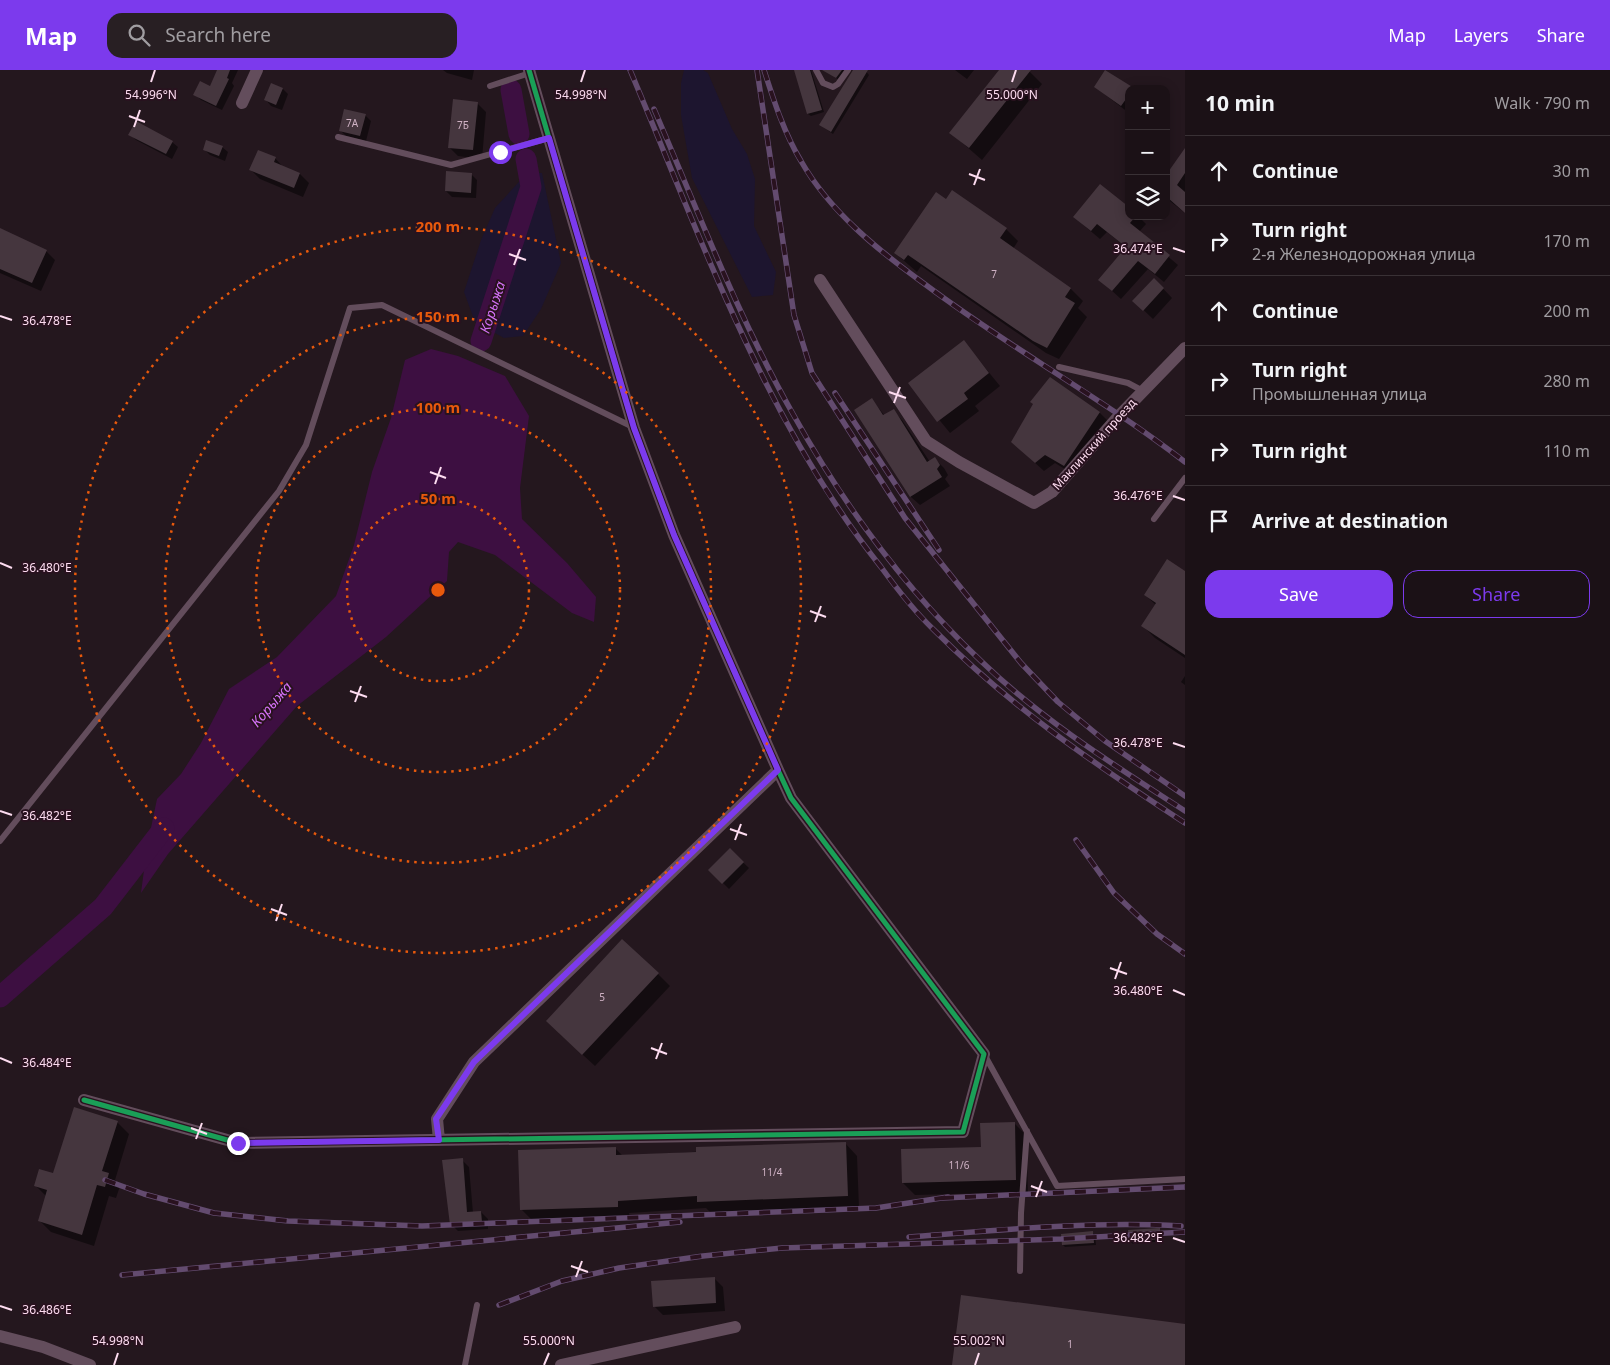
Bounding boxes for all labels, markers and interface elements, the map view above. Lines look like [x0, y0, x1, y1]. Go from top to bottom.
search box [107, 13, 457, 58]
text: Map [25, 19, 77, 52]
icon: search [125, 21, 153, 49]
text: Search here [165, 22, 271, 48]
text: Map [1388, 23, 1426, 47]
text: Layers [1454, 23, 1509, 47]
text: Share [1537, 23, 1585, 47]
map controls [1125, 85, 1170, 220]
button: + [1125, 85, 1170, 130]
text: 54.996°N [125, 86, 177, 103]
text: 54.998°N [555, 86, 607, 103]
text: 55.000°N [986, 86, 1038, 103]
text: 10 min [1205, 89, 1275, 117]
text: Walk · 790 m [1495, 92, 1590, 114]
house number: 7А [346, 116, 359, 130]
house number: 7Б [457, 118, 469, 132]
button: − [1125, 130, 1170, 175]
route start [489, 141, 512, 164]
icon: ahead [1205, 157, 1233, 185]
text: Continue [1252, 158, 1338, 184]
text: 30 m [1553, 160, 1590, 182]
button: layers [1125, 175, 1170, 220]
text: 200 m [416, 216, 460, 236]
text: Turn right [1252, 217, 1347, 243]
icon: right [1205, 227, 1233, 255]
text: 170 m [1543, 230, 1590, 252]
text: 36.474°E [1113, 240, 1163, 257]
text: 2-я Железнодорожная улица [1252, 243, 1476, 265]
house number: 7 [991, 267, 997, 281]
water label: Корыжа [475, 278, 509, 336]
icon: ahead [1205, 297, 1233, 325]
text: Continue [1252, 298, 1338, 324]
text: 200 m [1543, 300, 1590, 322]
text: 150 m [416, 306, 460, 326]
text: 36.478°E [22, 312, 72, 329]
text: Turn right [1252, 357, 1347, 383]
icon: right [1205, 367, 1233, 395]
text: 280 m [1543, 370, 1590, 392]
text: Промышленная улица [1252, 383, 1427, 405]
street label: Маклинский проезд [1048, 394, 1140, 493]
text: 100 m [416, 397, 460, 417]
icon: right [1205, 437, 1233, 465]
text: Turn right [1252, 438, 1347, 464]
text: 110 m [1543, 440, 1590, 462]
text: 36.476°E [1113, 487, 1163, 504]
text: 50 m [420, 488, 456, 508]
icon: arrive [1205, 507, 1233, 535]
text: Arrive at destination [1252, 508, 1448, 534]
text: 36.480°E [22, 559, 72, 576]
button: Save [1205, 570, 1393, 618]
button: Share [1403, 570, 1590, 618]
centre of rings [429, 581, 447, 599]
water label: Корыжа [246, 677, 296, 731]
text: 36.478°E [1113, 734, 1163, 751]
text: 36.482°E [22, 807, 72, 824]
text: 36.480°E [1113, 982, 1163, 999]
house number: 5 [599, 990, 605, 1004]
text: 36.484°E [22, 1054, 72, 1071]
route end [227, 1132, 250, 1155]
house number: 11/6 [949, 1158, 970, 1172]
house number: 11/4 [762, 1165, 783, 1179]
text: 36.482°E [1113, 1229, 1163, 1246]
text: 36.486°E [22, 1301, 72, 1318]
text: 54.998°N [92, 1332, 144, 1349]
text: 55.000°N [523, 1332, 575, 1349]
text: 55.002°N [953, 1332, 1005, 1349]
house number: 1 [1067, 1337, 1073, 1351]

